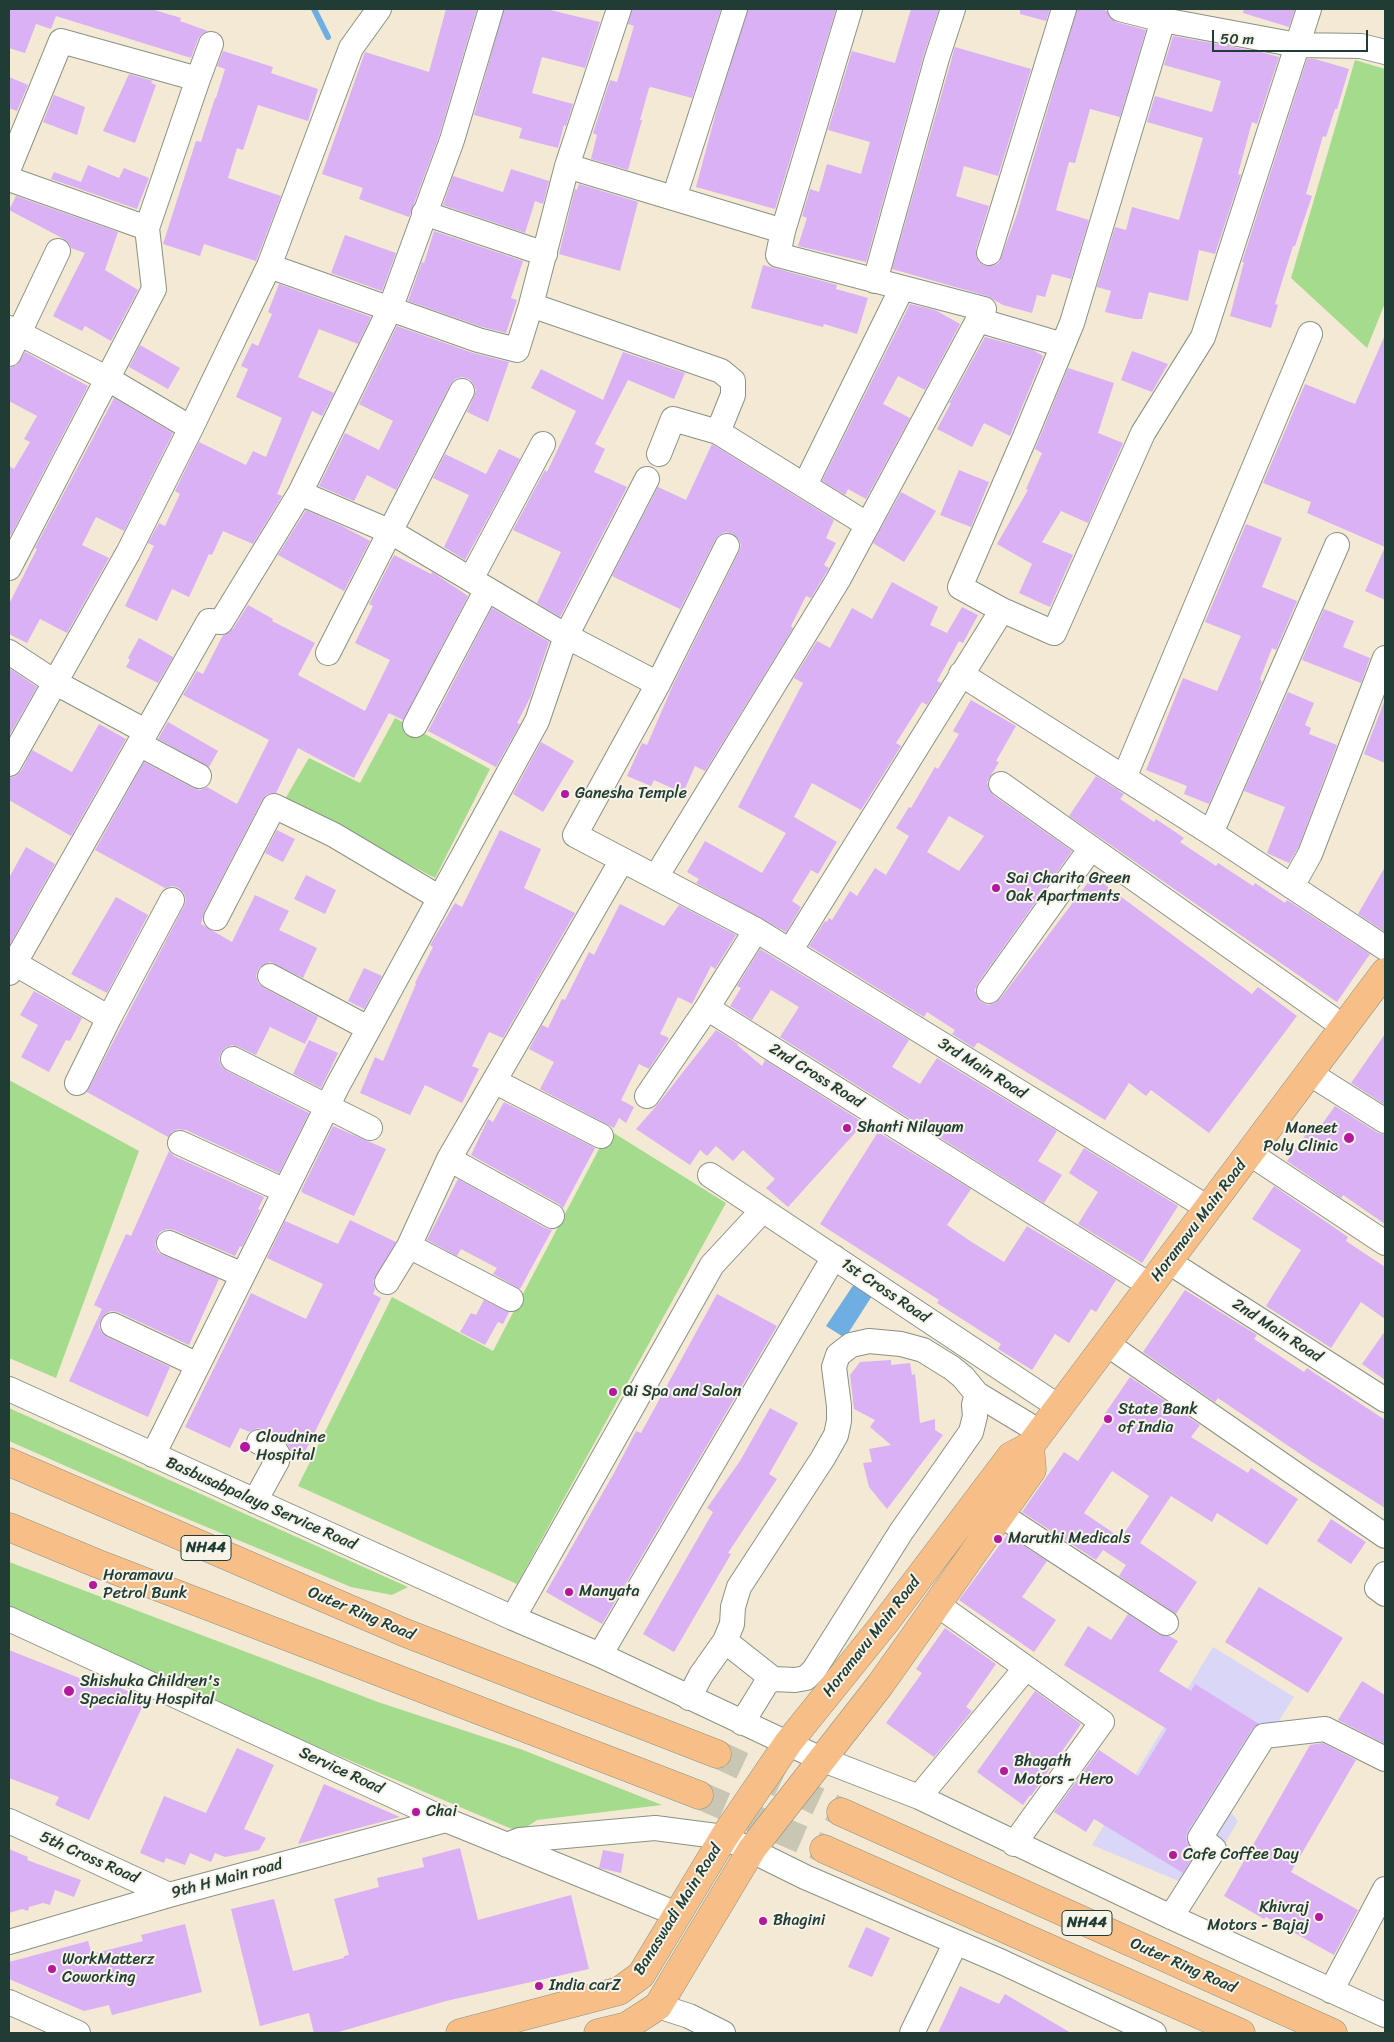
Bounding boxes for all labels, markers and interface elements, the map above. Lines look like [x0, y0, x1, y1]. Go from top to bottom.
scale bar [1214, 20, 1370, 52]
text: 50 m [1220, 26, 1254, 52]
place label: Ganesha Temple [575, 784, 687, 804]
marker: Ganesha Temple [559, 788, 571, 800]
place label: Sai Charita Green Oak Apartments [1006, 869, 1130, 907]
marker: Sai Charita Green Oak Apartments [990, 882, 1002, 894]
street label: 3rd Main Road [934, 1034, 1030, 1104]
street label: 2nd Cross Road [765, 1039, 867, 1113]
place label: Shanti Nilayam [857, 1118, 964, 1138]
place label: Maneet Poly Clinic [1263, 1119, 1338, 1157]
marker: Shanti Nilayam [841, 1122, 853, 1134]
marker: Maneet Poly Clinic [1342, 1131, 1356, 1145]
street label: Horamavu Main Road [1147, 1156, 1251, 1286]
street label: 1st Cross Road [837, 1254, 933, 1328]
street label: 2nd Main Road [1229, 1295, 1325, 1367]
place label: Qi Spa and Salon [623, 1382, 741, 1402]
marker: Qi Spa and Salon [607, 1386, 619, 1398]
place label: State Bank of India [1118, 1400, 1198, 1438]
marker: State Bank of India [1102, 1413, 1114, 1425]
place label: Cloudnine Hospital [256, 1428, 326, 1466]
marker: Cloudnine Hospital [238, 1440, 252, 1454]
street label: Basbusabpalaya Service Road [163, 1453, 359, 1555]
place label: Maruthi Medicals [1008, 1529, 1130, 1549]
marker: Maruthi Medicals [992, 1533, 1004, 1545]
road number: NH44 [181, 1536, 231, 1560]
place label: Horamavu Petrol Bunk [103, 1566, 187, 1604]
street label: Horamavu Main Road [819, 1573, 925, 1701]
marker: Horamavu Petrol Bunk [87, 1579, 99, 1591]
place label: Manyata [579, 1582, 640, 1602]
street label: Outer Ring Road [305, 1583, 417, 1645]
marker: Manyata [563, 1586, 575, 1598]
place label: Shishuka Children's Speciality Hospital [80, 1672, 220, 1710]
marker: Shishuka Children's Speciality Hospital [62, 1684, 76, 1698]
street label: Service Road [296, 1743, 386, 1799]
place label: Bhagath Motors - Hero [1014, 1752, 1113, 1790]
marker: Bhagath Motors - Hero [998, 1765, 1010, 1777]
place label: Chai [426, 1802, 457, 1822]
marker: Chai [410, 1806, 422, 1818]
street label: 5th Cross Road [37, 1828, 141, 1888]
street label: Banaswadi Main Road [630, 1841, 726, 1979]
place label: Cafe Coffee Day [1183, 1845, 1299, 1865]
marker: Cafe Coffee Day [1167, 1849, 1179, 1861]
street label: 9th H Main road [169, 1855, 285, 1903]
place label: Khivraj Motors - Bajaj [1207, 1898, 1309, 1936]
road number: NH44 [1062, 1910, 1112, 1936]
place label: Bhagini [773, 1911, 825, 1931]
marker: Khivraj Motors - Bajaj [1313, 1911, 1325, 1923]
marker: Bhagini [757, 1915, 769, 1927]
street label: Outer Ring Road [1127, 1934, 1239, 1998]
place label: WorkMatterz Coworking [62, 1950, 154, 1988]
marker: WorkMatterz Coworking [46, 1963, 58, 1975]
place label: India carZ [549, 1976, 621, 1996]
marker: India carZ [533, 1980, 545, 1992]

